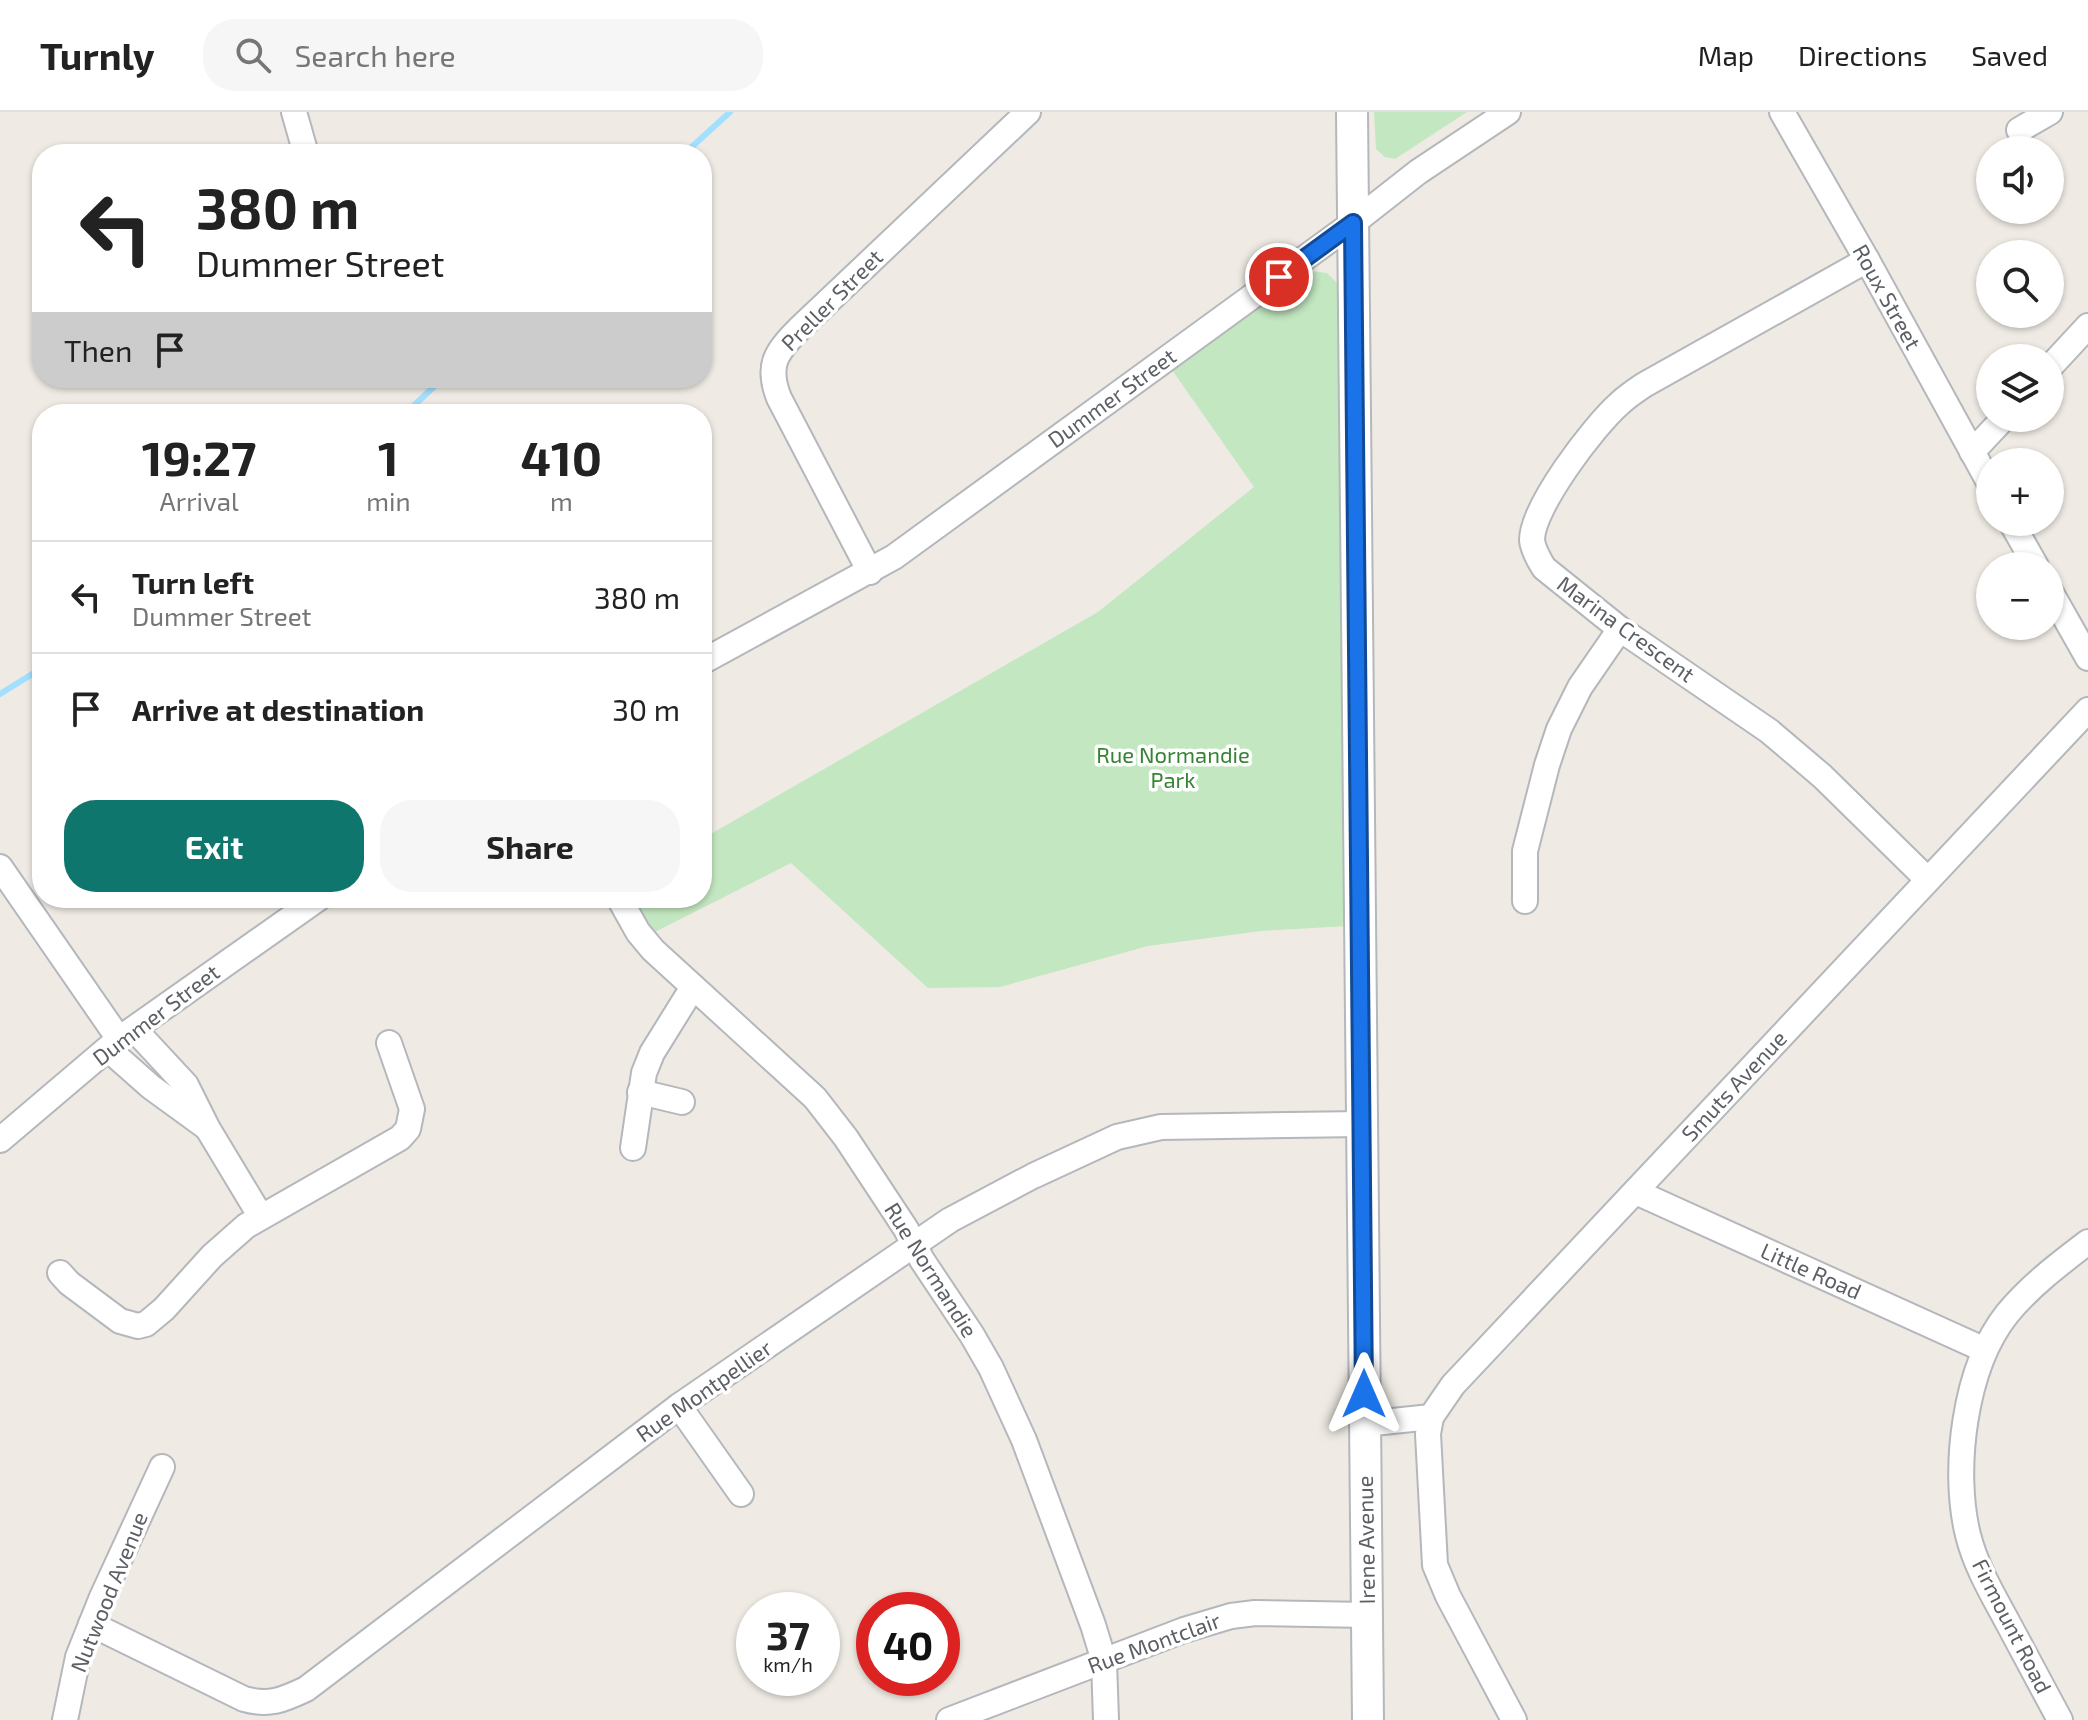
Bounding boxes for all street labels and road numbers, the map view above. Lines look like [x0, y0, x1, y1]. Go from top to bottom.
street label: Roux Street [1848, 239, 1927, 354]
street label: Preller Street [775, 243, 887, 355]
street label: Dummer Street [1042, 342, 1181, 452]
street label: Marina Crescent [1553, 570, 1700, 687]
street label: Dummer Street [87, 958, 224, 1070]
street label: Smuts Avenue [1675, 1025, 1791, 1146]
street label: Rue Normandie [880, 1197, 984, 1342]
street label: Little Road [1757, 1236, 1866, 1304]
street label: Rue Montpellier [631, 1334, 776, 1447]
street label: Irene Avenue [1351, 1475, 1379, 1605]
street label: Nutwood Avenue [64, 1508, 152, 1675]
street label: Firmount Road [1968, 1554, 2058, 1697]
street label: Rue Montclair [1084, 1606, 1224, 1678]

